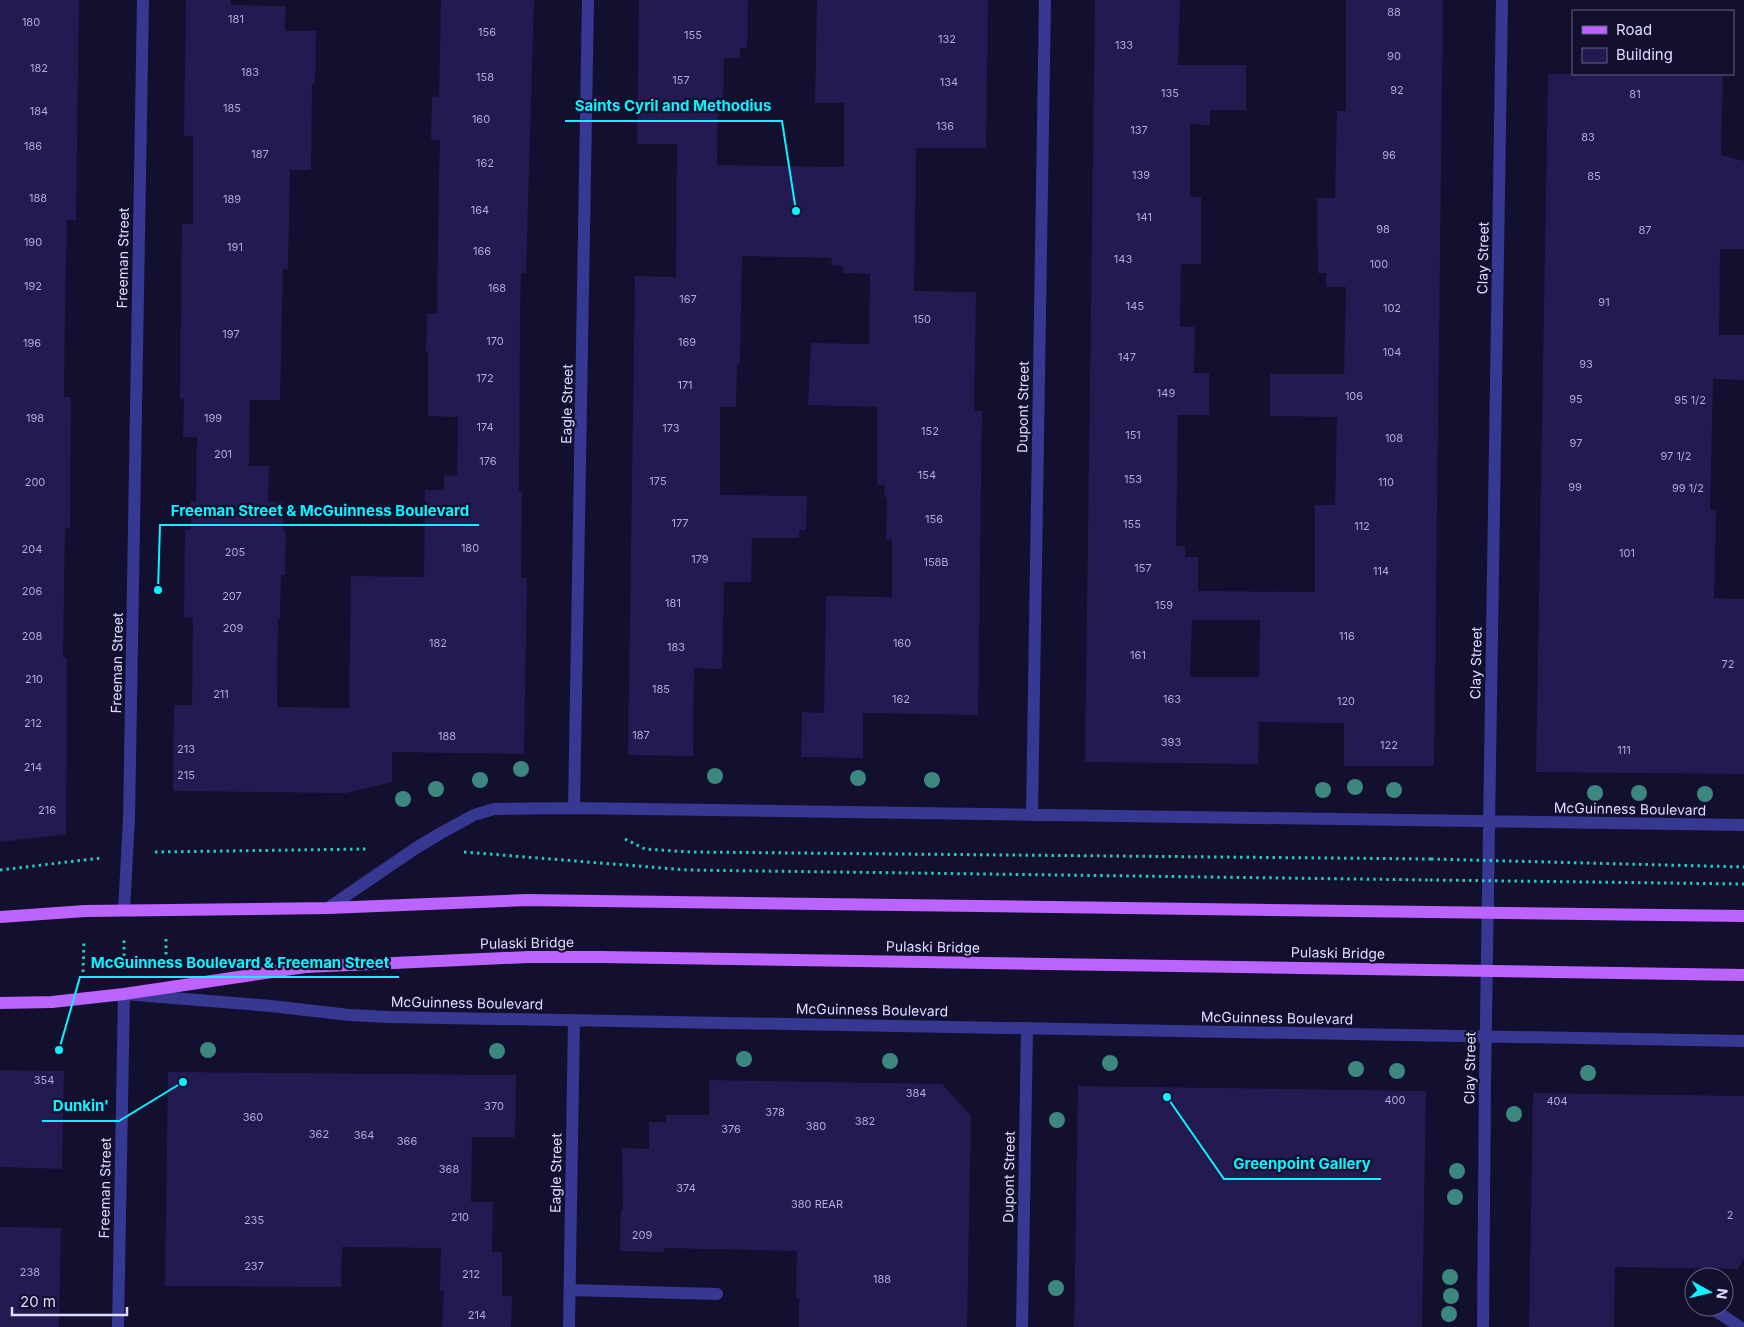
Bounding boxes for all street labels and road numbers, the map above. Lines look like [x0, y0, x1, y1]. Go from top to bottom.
street label: Freeman Street [113, 207, 132, 309]
street label: Clay Street [1473, 221, 1492, 294]
street label: Dupont Street [1013, 361, 1032, 453]
street label: Eagle Street [557, 364, 576, 444]
street label: Freeman Street [107, 612, 126, 714]
street label: Clay Street [1466, 626, 1485, 699]
street label: McGuinness Boulevard [1554, 799, 1706, 818]
street label: Pulaski Bridge [480, 933, 574, 952]
street label: Pulaski Bridge [886, 937, 980, 956]
street label: Pulaski Bridge [1291, 943, 1385, 962]
street label: McGuinness Boulevard [391, 993, 543, 1012]
street label: McGuinness Boulevard [796, 1000, 948, 1019]
street label: McGuinness Boulevard [1201, 1008, 1353, 1027]
street label: Clay Street [1460, 1031, 1479, 1104]
street label: Dupont Street [999, 1131, 1018, 1223]
street label: Eagle Street [546, 1133, 565, 1213]
street label: Freeman Street [95, 1137, 114, 1239]

